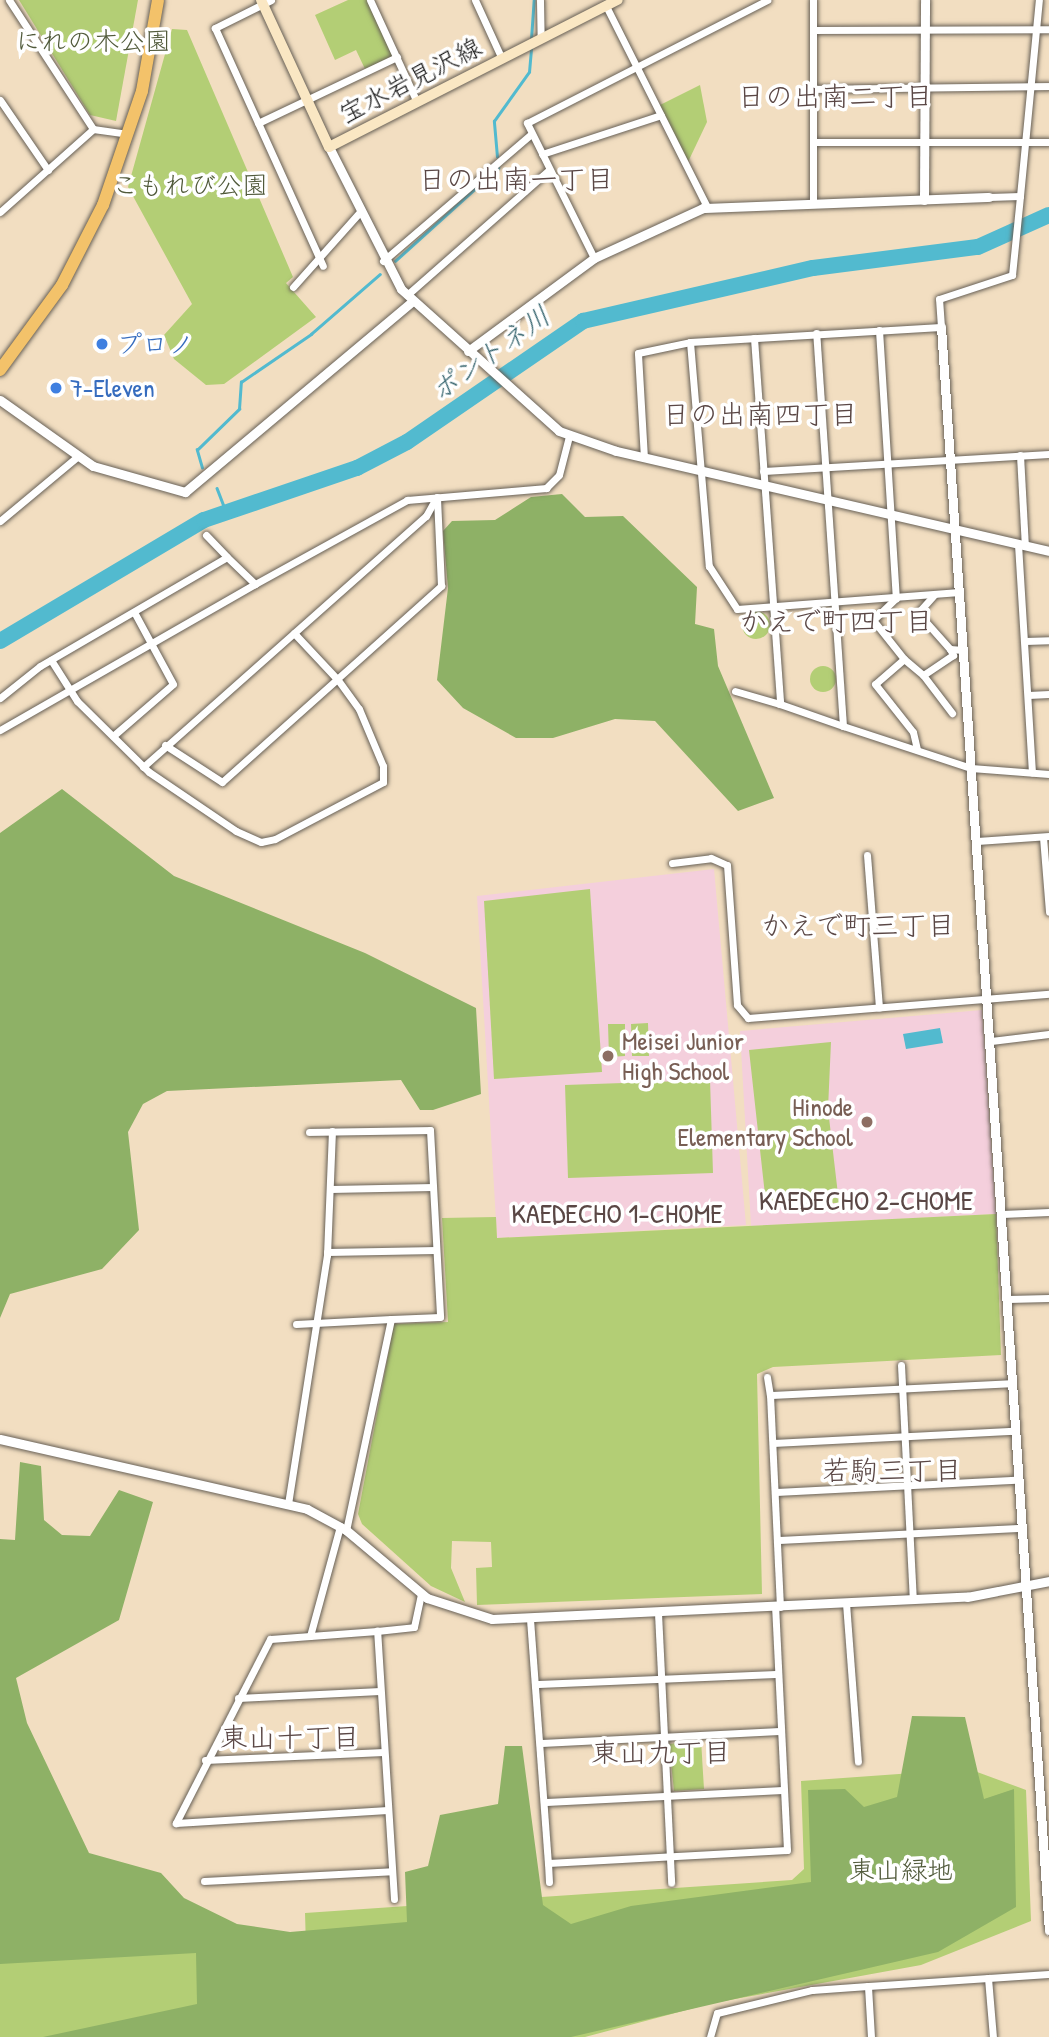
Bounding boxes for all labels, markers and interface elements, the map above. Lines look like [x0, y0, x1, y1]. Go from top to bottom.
park label: にれの木公園 [15, 25, 171, 57]
street label: 宝水岩見沢線 [333, 31, 487, 129]
district label: 日の出南二丁目 [737, 79, 933, 113]
district label: 日の出南一丁目 [418, 162, 614, 196]
park label: こもれび公園 [112, 169, 268, 201]
water label: ポントネ川 [423, 298, 557, 408]
place label: プロノ [116, 328, 194, 360]
marker: プロノ [94, 336, 110, 352]
place label: 7-Eleven [70, 372, 155, 404]
marker: 7-Eleven [48, 380, 64, 396]
district label: 日の出南四丁目 [662, 397, 858, 431]
district label: かえで町四丁目 [738, 604, 934, 638]
district label: かえで町三丁目 [760, 908, 956, 942]
place label: Meisei Junior High School [622, 1025, 744, 1086]
marker: Meisei Junior High School [600, 1048, 616, 1064]
place label: Hinode Elementary School [678, 1091, 853, 1152]
marker: Hinode Elementary School [859, 1114, 875, 1130]
district label: KAEDECHO 2-CHOME [745, 1183, 987, 1217]
district label: KAEDECHO 1-CHOME [497, 1196, 737, 1230]
district label: 若駒三丁目 [822, 1453, 962, 1487]
district label: 東山十丁目 [220, 1720, 360, 1754]
district label: 東山九丁目 [591, 1735, 731, 1769]
park label: 東山緑地 [849, 1854, 953, 1886]

